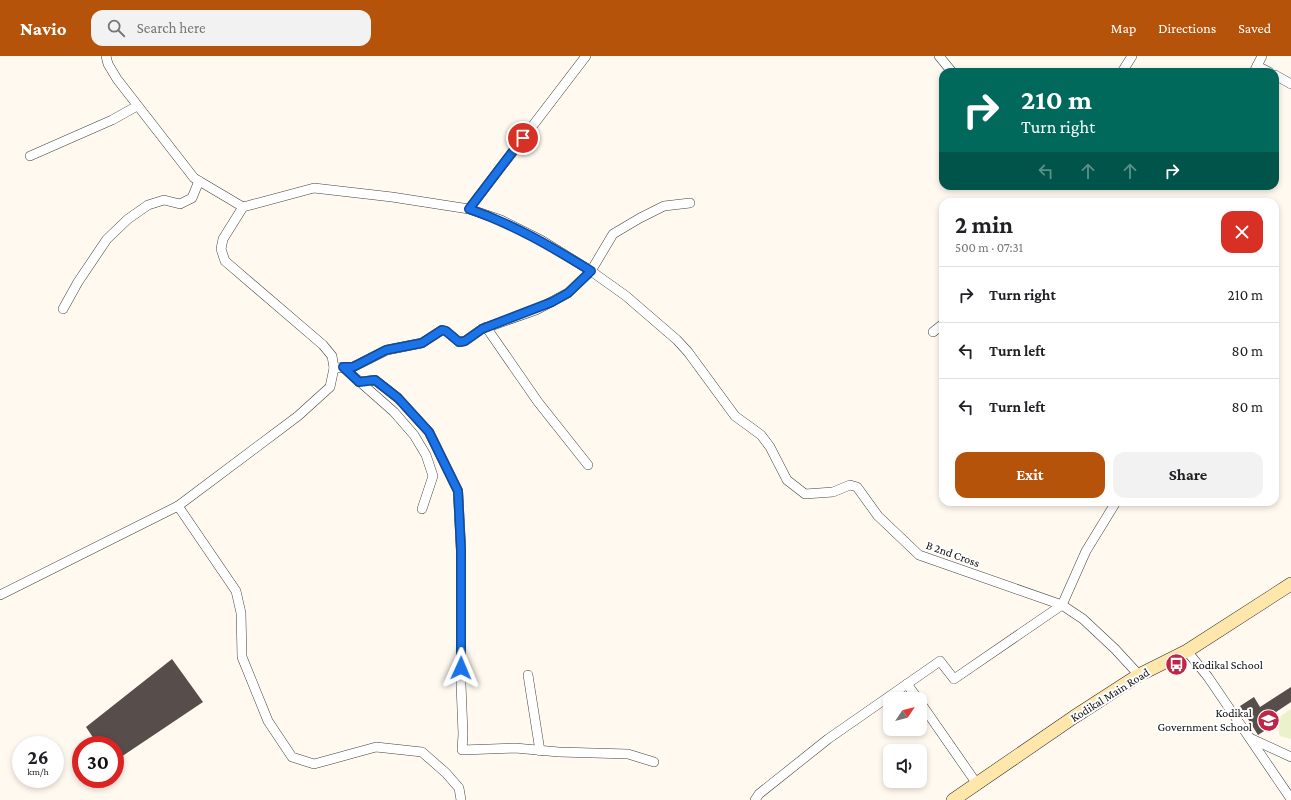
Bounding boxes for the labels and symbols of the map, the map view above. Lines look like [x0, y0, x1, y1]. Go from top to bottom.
pin [506, 121, 540, 155]
street label: B 2nd Cross [924, 538, 982, 570]
position arrow [440, 647, 482, 689]
bus stop icon: Kodikal School [1163, 652, 1189, 678]
place label: Kodikal School [1192, 658, 1263, 672]
street label: Kodikal Main Road [1068, 665, 1153, 725]
north arrow [883, 692, 927, 736]
place label: Kodikal Government School [1157, 706, 1252, 734]
school or university icon: Kodikal Government School [1255, 707, 1281, 733]
speed limit sign: 30 [72, 736, 124, 788]

